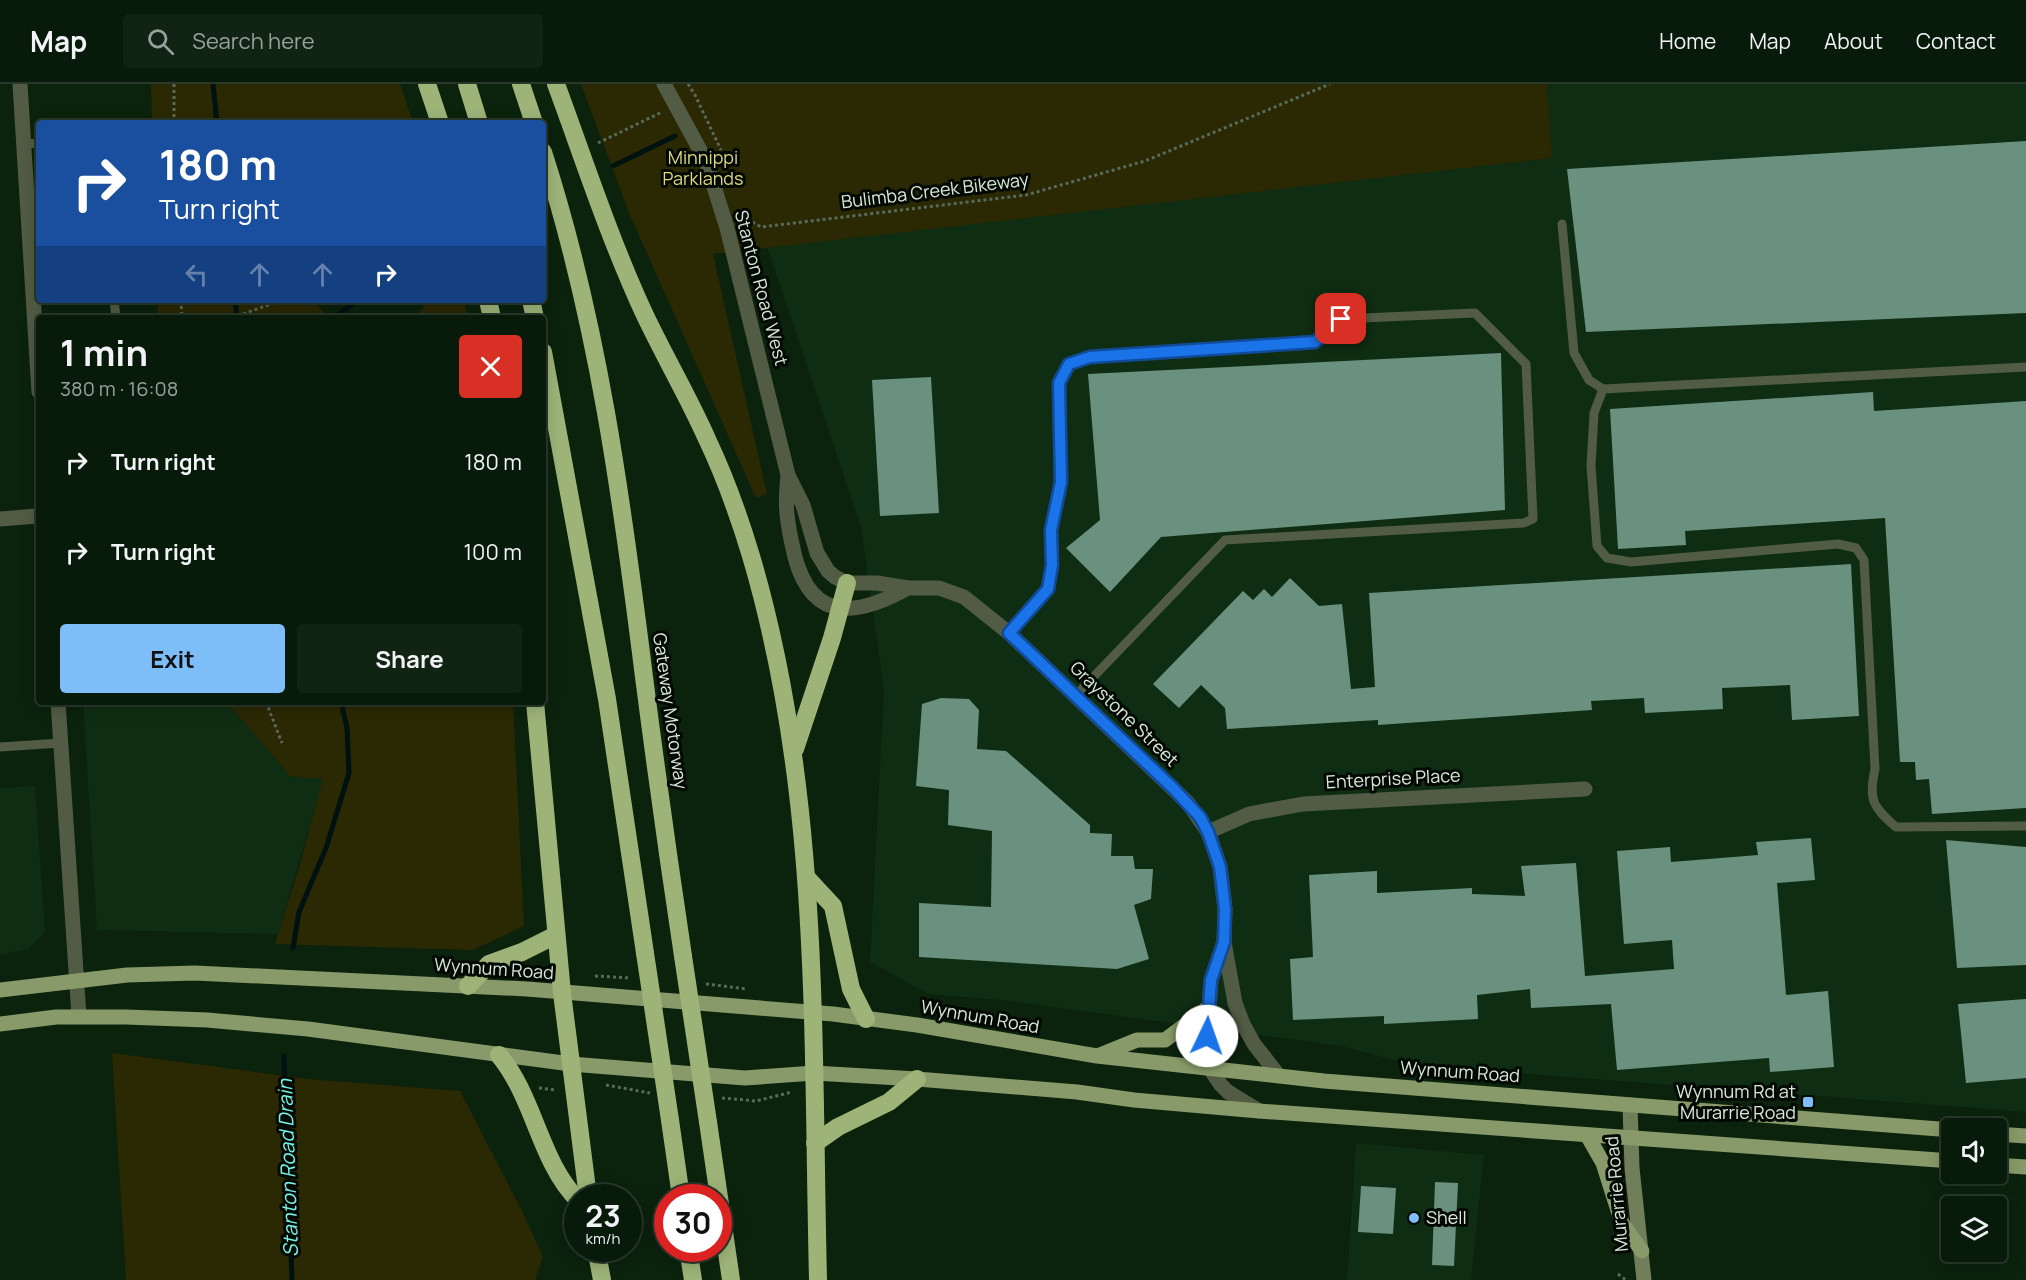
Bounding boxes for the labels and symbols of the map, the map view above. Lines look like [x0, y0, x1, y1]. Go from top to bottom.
park label: Minnippi Parklands [663, 145, 743, 190]
street label: Bulimba Creek Bikeway [840, 167, 1031, 213]
street label: Stanton Road West [730, 207, 794, 368]
pin [1315, 293, 1366, 344]
street label: Gateway Motorway [648, 631, 694, 791]
street label: Graystone Street [1065, 655, 1184, 771]
street label: Enterprise Place [1325, 762, 1461, 794]
street label: Wynnum Road [433, 952, 555, 984]
street label: Wynnum Road [919, 994, 1041, 1038]
position arrow [1175, 1004, 1239, 1068]
street label: Wynnum Road [1399, 1055, 1521, 1087]
water label: Stanton Road Drain [271, 1078, 304, 1257]
place label: Wynnum Rd at Murarrie Road [1676, 1079, 1796, 1124]
marker: Wynnum Rd at Murarrie Road [1801, 1095, 1815, 1109]
street label: Murarrie Road [1599, 1135, 1633, 1253]
speed limit sign: 30 [654, 1184, 732, 1262]
place label: Shell [1426, 1205, 1467, 1229]
marker: Shell [1407, 1211, 1421, 1225]

